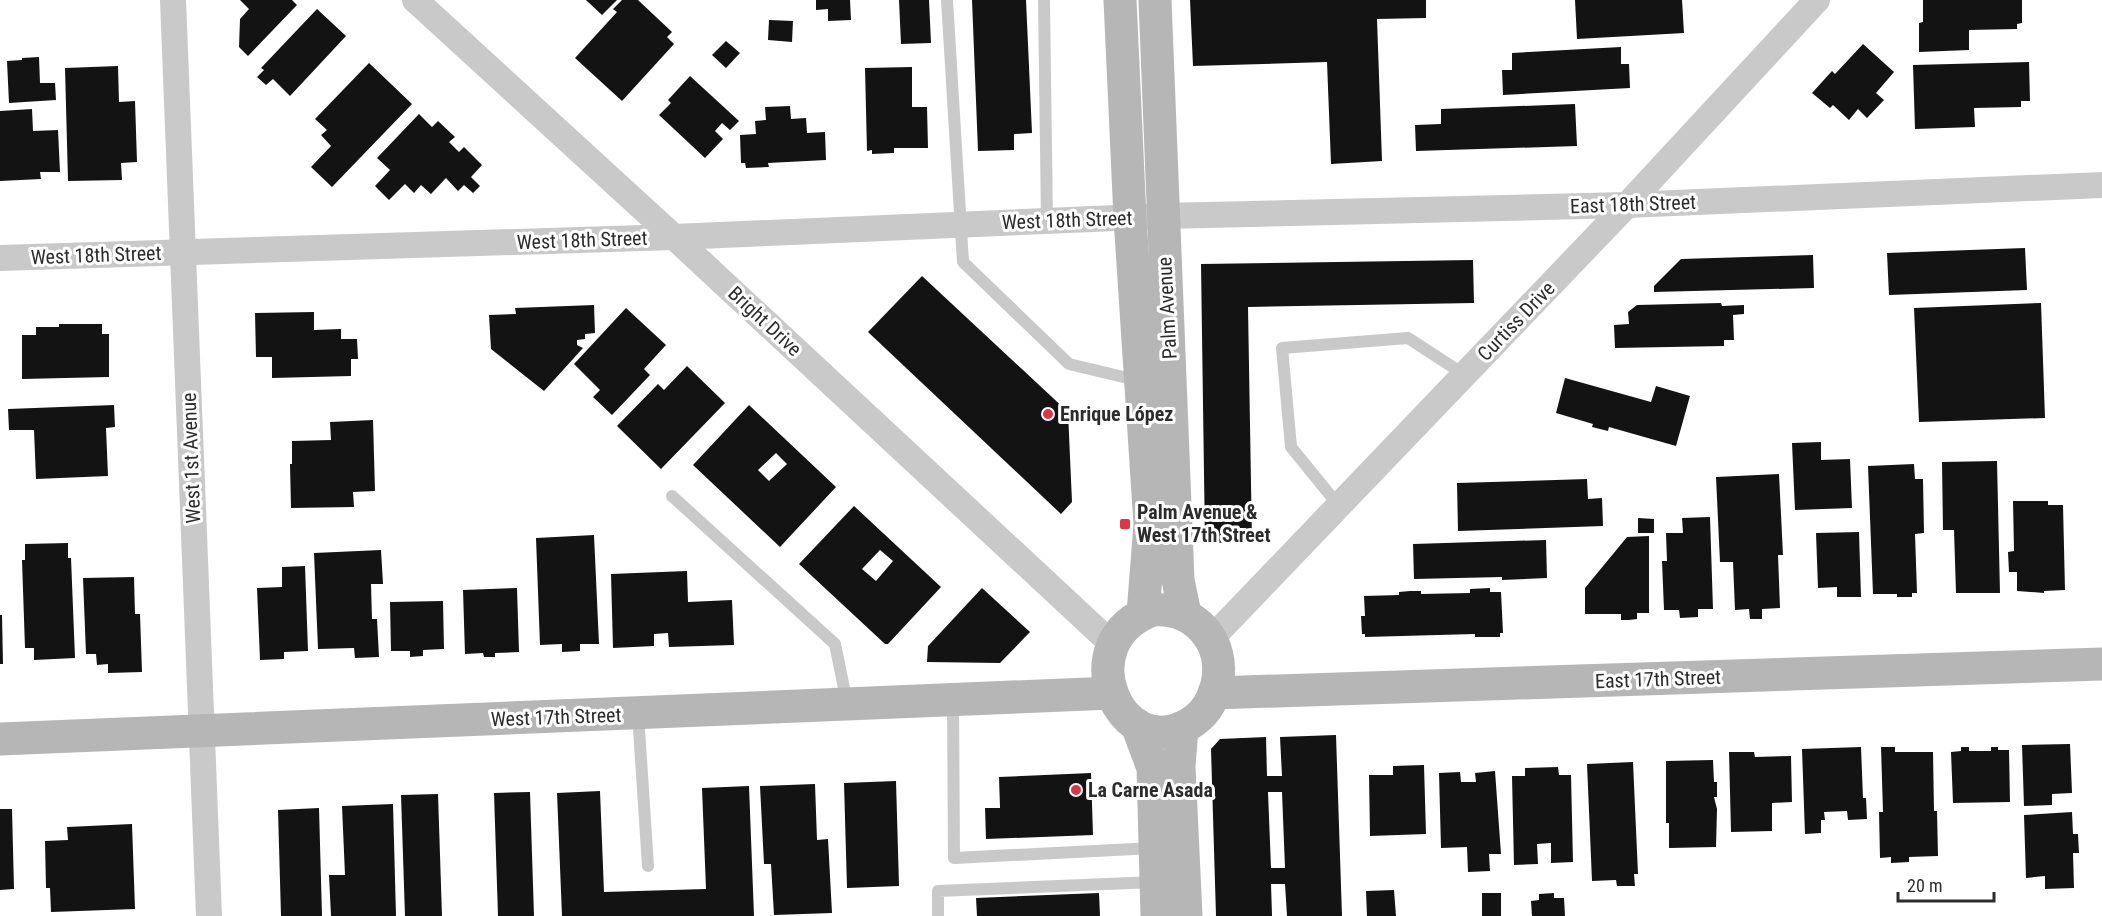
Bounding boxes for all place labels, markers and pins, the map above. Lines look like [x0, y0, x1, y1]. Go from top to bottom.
place label: Enrique López [1060, 402, 1173, 426]
marker: Enrique López [1041, 407, 1055, 421]
place label: Palm Avenue & West 17th Street [1137, 500, 1271, 547]
marker: Palm Avenue & West 17th Street [1118, 517, 1132, 531]
place label: La Carne Asada [1088, 778, 1213, 802]
marker: La Carne Asada [1069, 783, 1083, 797]

